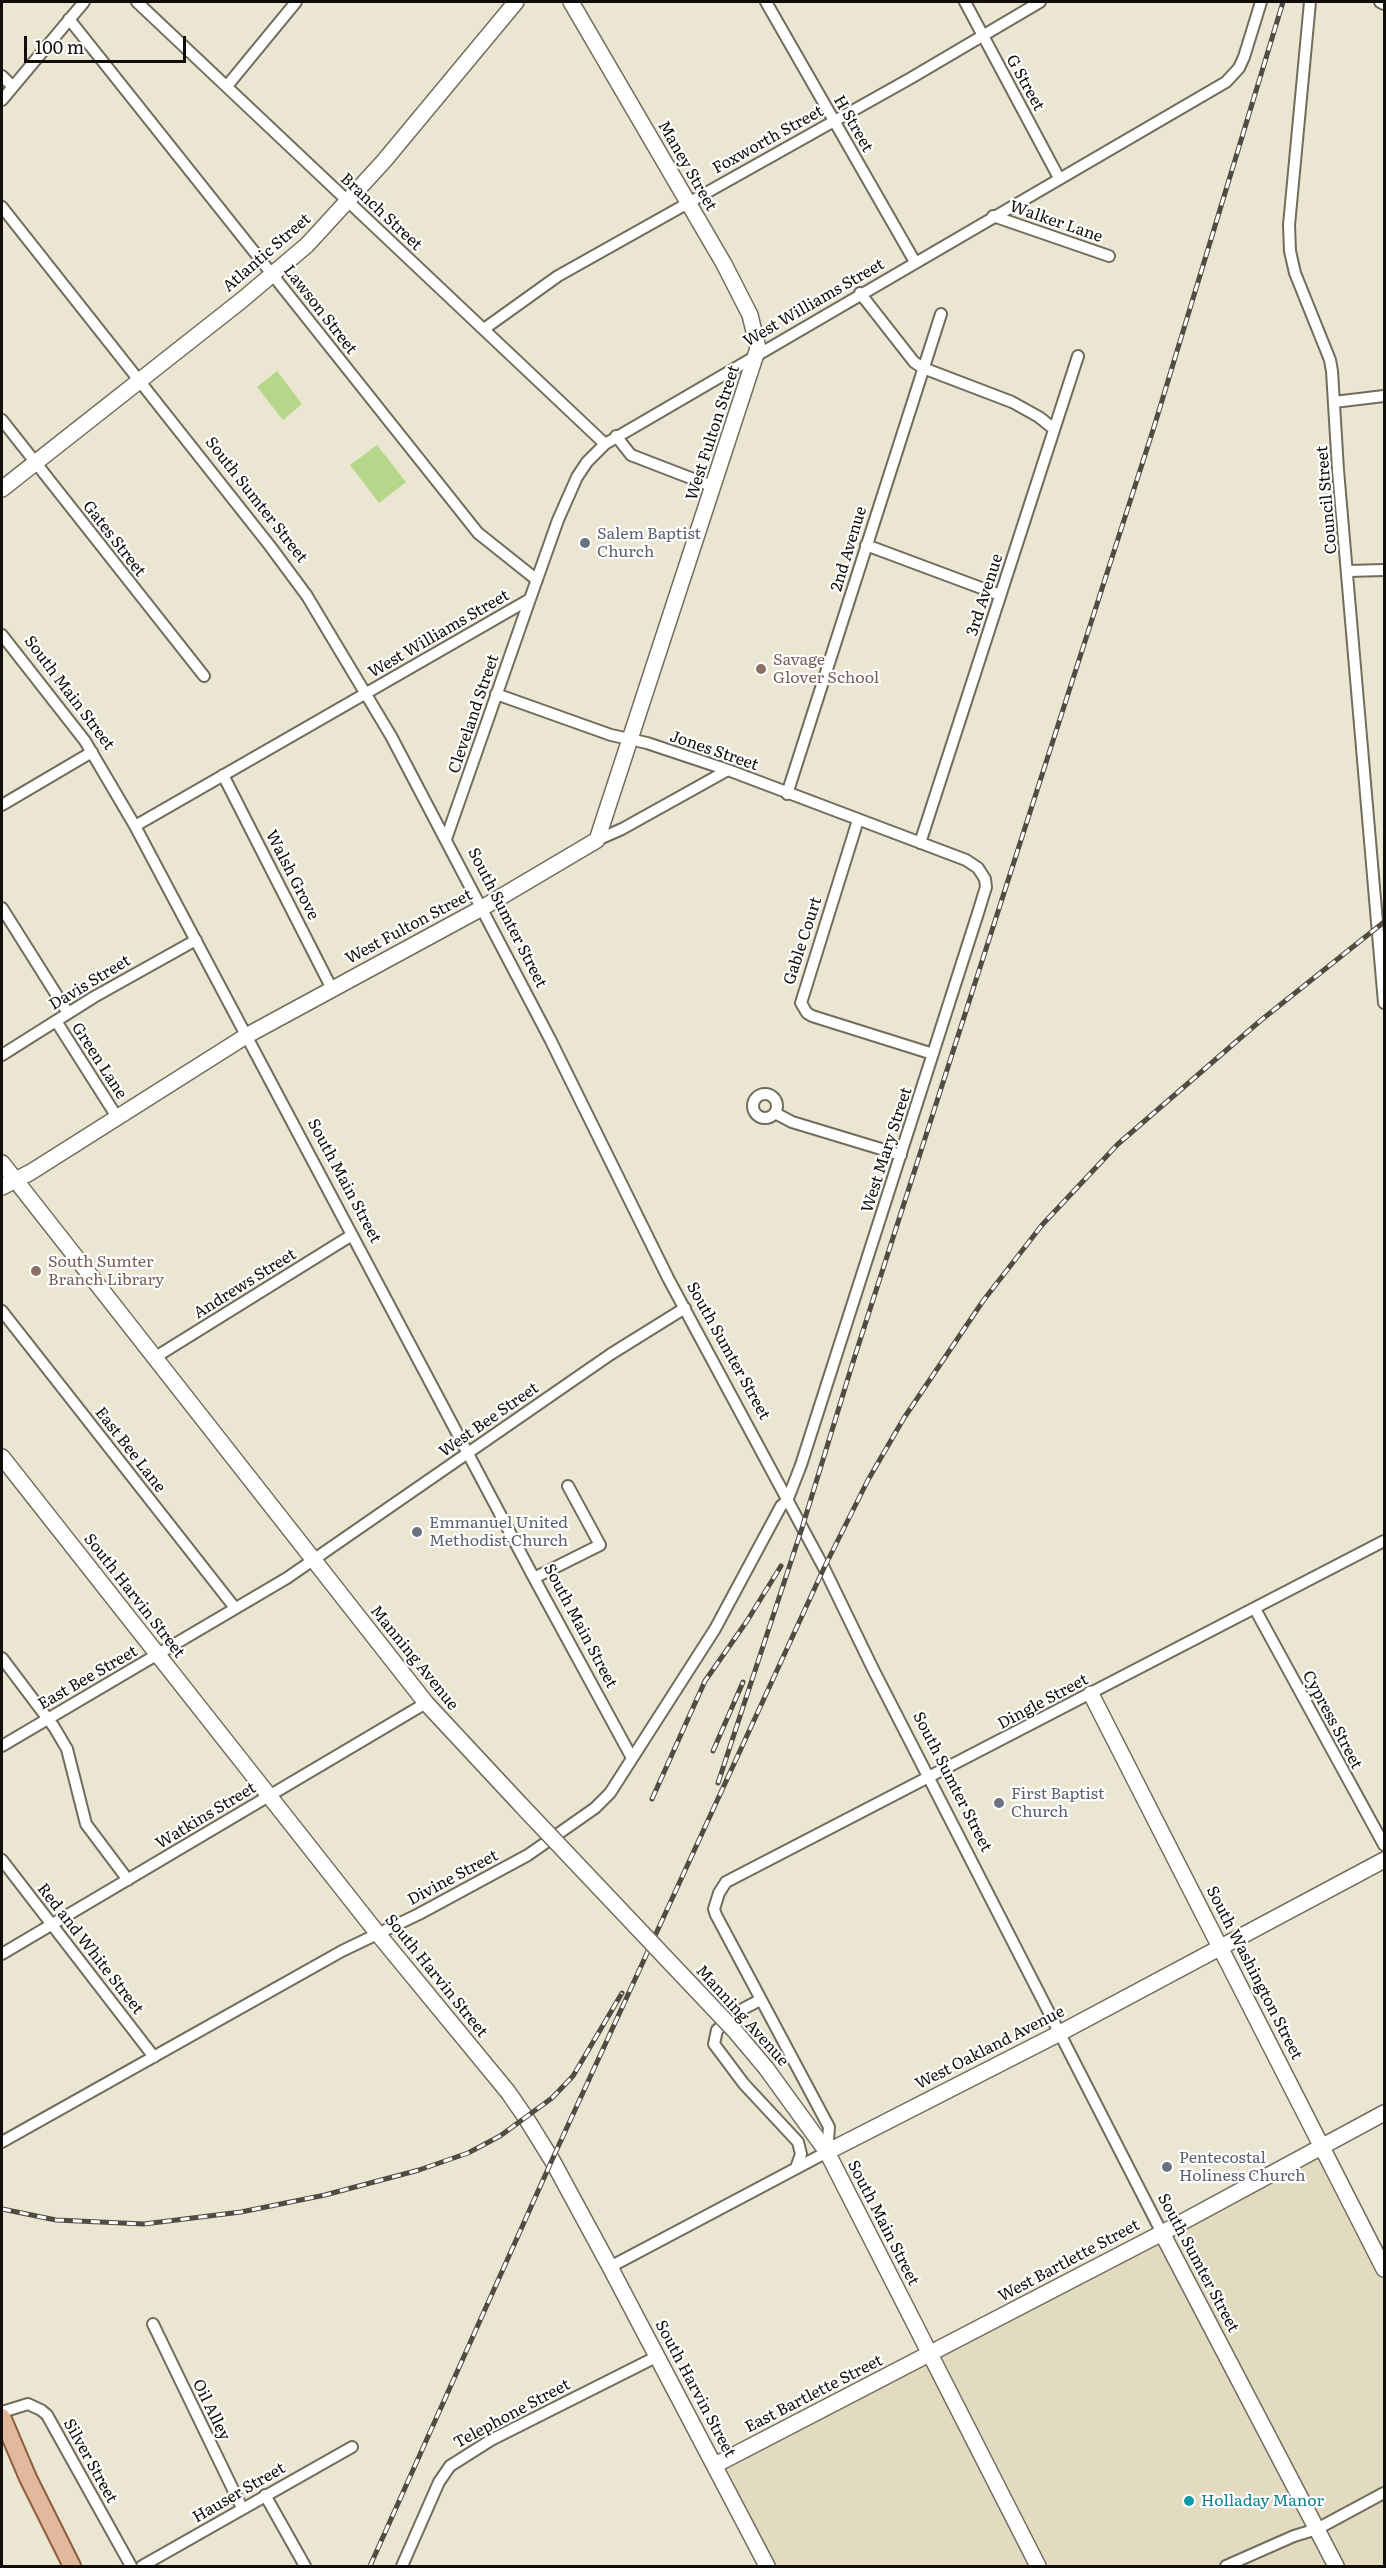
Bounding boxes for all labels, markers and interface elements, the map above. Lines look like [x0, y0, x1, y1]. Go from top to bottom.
scale bar [27, 24, 189, 62]
text: 100 m [35, 33, 84, 60]
street label: G Street [1002, 52, 1048, 114]
street label: H Street [829, 92, 877, 156]
street label: Foxworth Street [709, 102, 827, 178]
street label: Maney Street [653, 117, 721, 215]
street label: Branch Street [336, 169, 426, 255]
street label: Walker Lane [1007, 197, 1105, 247]
street label: Atlantic Street [219, 210, 315, 296]
street label: West Williams Street [740, 255, 888, 351]
street label: Lawson Street [279, 262, 361, 358]
street label: West Fulton Street [682, 363, 744, 503]
street label: South Sumter Street [201, 433, 311, 567]
street label: Council Street [1313, 445, 1341, 555]
street label: Gates Street [78, 497, 150, 581]
street label: 2nd Avenue [827, 504, 871, 594]
place label: Salem Baptist Church [597, 524, 701, 562]
marker: Salem Baptist Church [578, 536, 592, 550]
street label: 3rd Avenue [963, 551, 1007, 639]
street label: West Williams Street [365, 586, 513, 682]
street label: South Main Street [20, 632, 118, 754]
place label: Savage Glover School [773, 650, 879, 688]
street label: Cleveland Street [445, 652, 503, 776]
marker: Savage Glover School [754, 662, 768, 676]
street label: Jones Street [667, 727, 761, 775]
street label: Walsh Grove [261, 827, 323, 923]
street label: South Sumter Street [463, 845, 551, 991]
street label: West Fulton Street [342, 885, 476, 969]
street label: Gable Court [780, 895, 826, 987]
street label: Davis Street [46, 951, 134, 1015]
street label: Green Lane [67, 1019, 131, 1103]
street label: West Mary Street [858, 1085, 916, 1215]
street label: South Main Street [303, 1116, 385, 1246]
street label: Andrews Street [190, 1245, 300, 1323]
place label: South Sumter Branch Library [48, 1252, 164, 1290]
marker: South Sumter Branch Library [29, 1264, 43, 1278]
street label: South Sumter Street [682, 1279, 774, 1423]
street label: West Bee Street [436, 1379, 542, 1461]
street label: East Bee Lane [91, 1403, 169, 1497]
place label: Emmanuel United Methodist Church [429, 1513, 568, 1551]
marker: Emmanuel United Methodist Church [410, 1525, 424, 1539]
street label: South Harvin Street [79, 1530, 189, 1662]
street label: South Main Street [539, 1561, 621, 1691]
street label: Manning Avenue [366, 1602, 462, 1714]
street label: East Bee Street [35, 1642, 141, 1714]
street label: Cypress Street [1298, 1667, 1366, 1773]
street label: Dingle Street [995, 1670, 1091, 1734]
street label: South Sumter Street [908, 1709, 996, 1855]
street label: Watkins Street [152, 1779, 260, 1853]
place label: First Baptist Church [1011, 1784, 1104, 1822]
marker: First Baptist Church [992, 1796, 1006, 1810]
street label: Divine Street [404, 1846, 502, 1910]
street label: Red and White Street [33, 1880, 147, 2018]
street label: South Washington Street [1202, 1883, 1306, 2063]
street label: South Harvin Street [381, 1911, 491, 2041]
street label: Manning Avenue [692, 1961, 792, 2071]
street label: West Oakland Avenue [912, 2002, 1068, 2094]
place label: Pentecostal Holiness Church [1179, 2148, 1306, 2186]
street label: South Main Street [843, 2157, 923, 2289]
marker: Pentecostal Holiness Church [1160, 2160, 1174, 2174]
street label: South Sumter Street [1153, 2190, 1243, 2336]
street label: West Bartlette Street [995, 2216, 1143, 2306]
street label: South Harvin Street [651, 2317, 739, 2461]
street label: East Bartlette Street [742, 2351, 886, 2437]
street label: Telephone Street [450, 2375, 574, 2453]
street label: Oil Alley [188, 2376, 234, 2444]
street label: Silver Street [59, 2415, 121, 2507]
street label: Hauser Street [189, 2459, 289, 2527]
place label: Holladay Manor [1201, 2491, 1324, 2511]
marker: Holladay Manor [1182, 2494, 1196, 2508]

